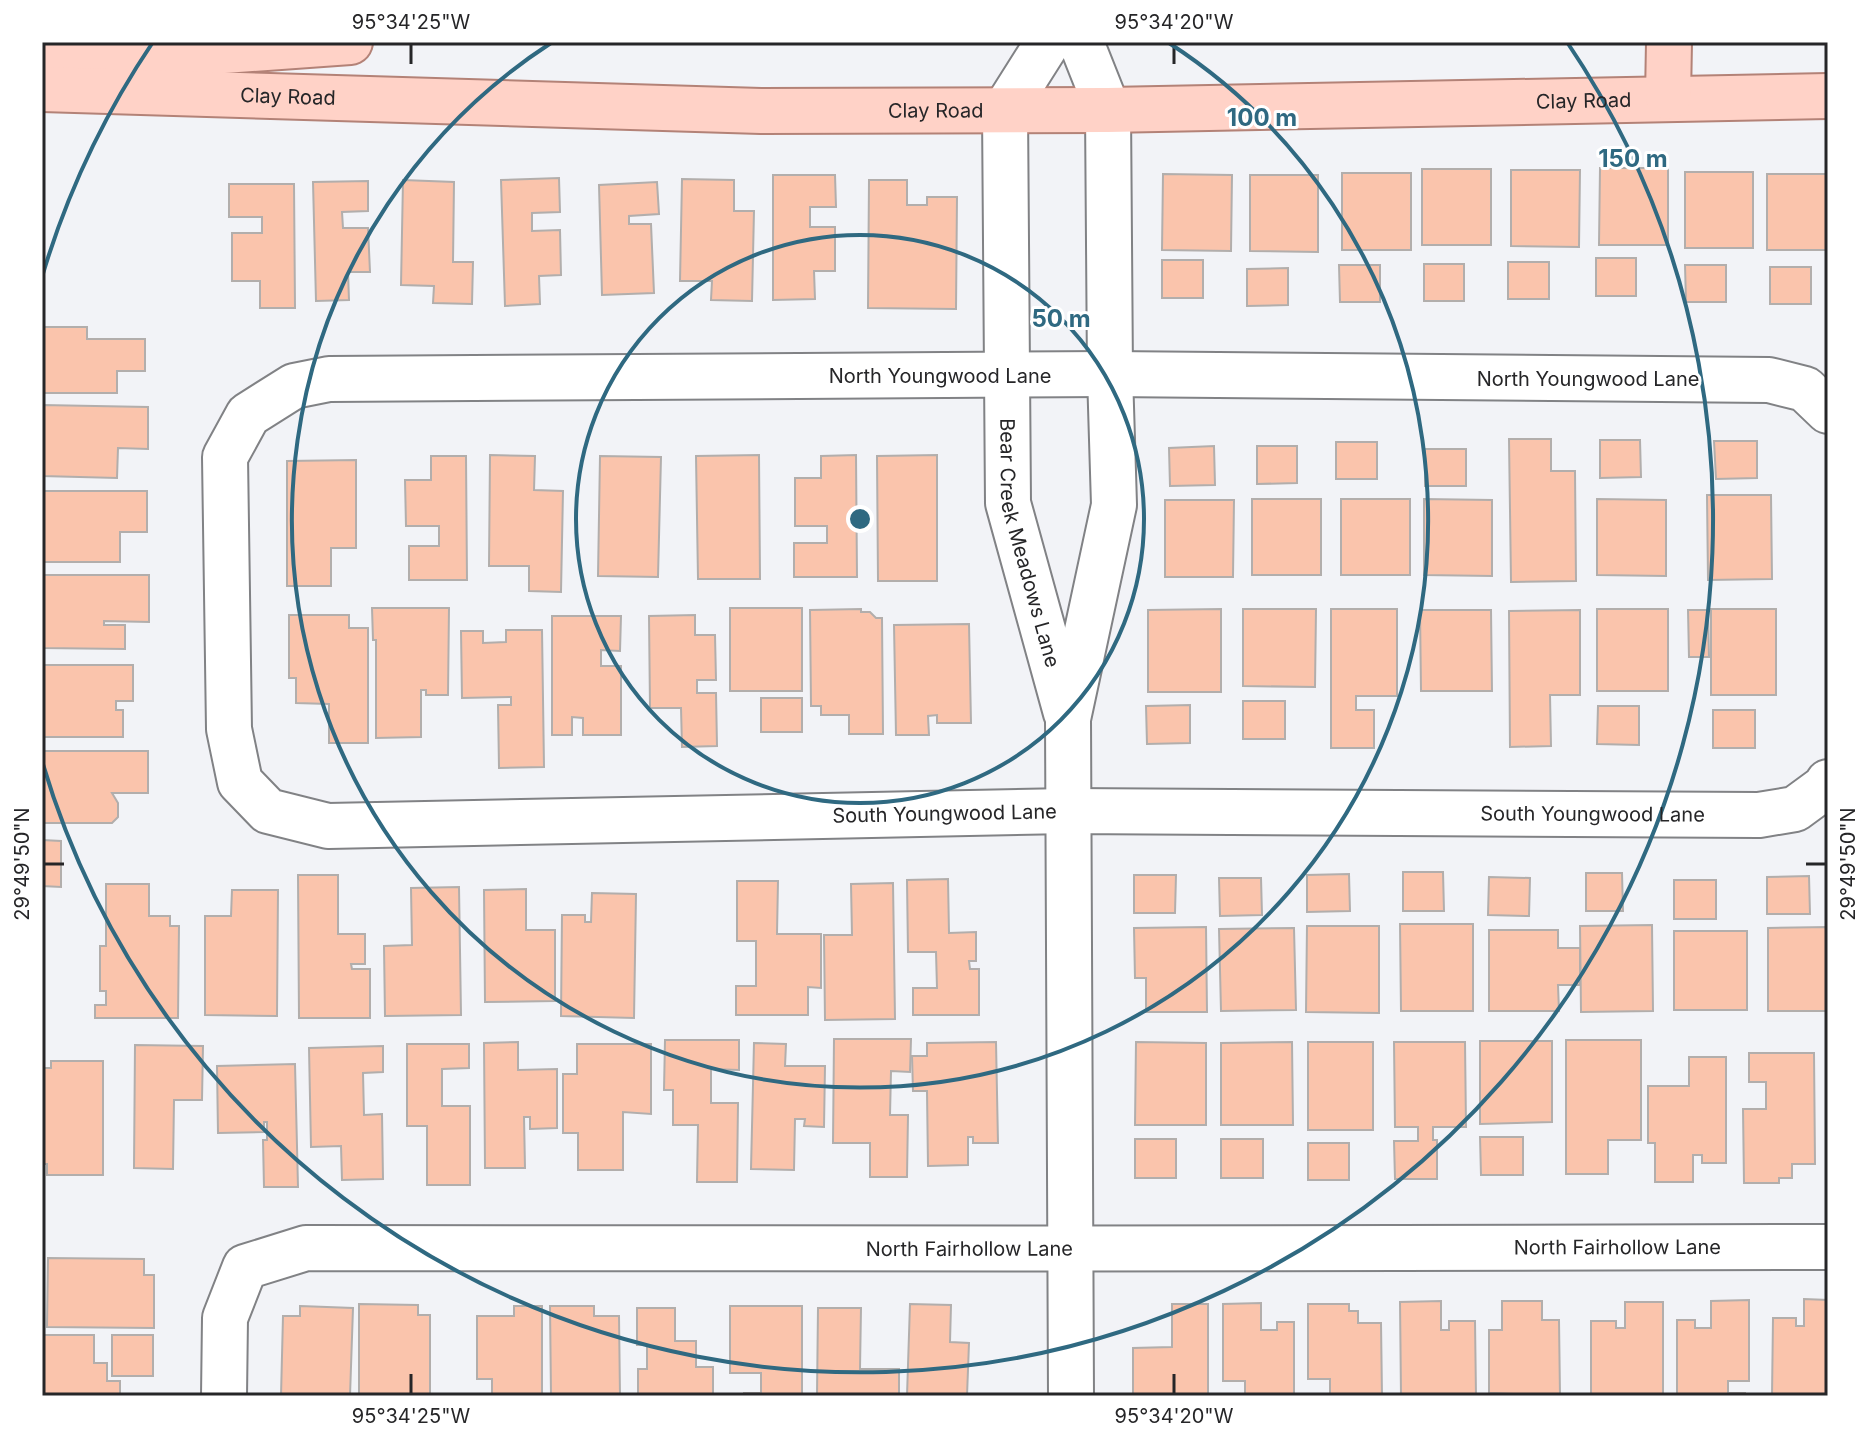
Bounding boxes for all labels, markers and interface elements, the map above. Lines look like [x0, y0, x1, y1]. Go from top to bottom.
text: 95°34'25"W [352, 10, 470, 34]
text: 95°34'20"W [1115, 10, 1234, 34]
street label: Clay Road [240, 83, 336, 110]
street label: Clay Road [1536, 88, 1632, 114]
street label: Clay Road [888, 98, 983, 123]
text: 100 m [1227, 103, 1297, 132]
text: 150 m [1598, 144, 1668, 173]
text: 50 m [1031, 304, 1091, 333]
street label: North Youngwood Lane [829, 364, 1051, 388]
street label: North Youngwood Lane [1477, 367, 1699, 391]
street label: Bear Creek Meadows Lane [995, 418, 1065, 670]
centre of rings [846, 505, 874, 533]
street label: South Youngwood Lane [832, 799, 1057, 828]
street label: South Youngwood Lane [1480, 801, 1705, 827]
text: 29°49'50"N [10, 807, 34, 921]
text: 29°49'50"N [1836, 807, 1860, 921]
street label: North Fairhollow Lane [1514, 1235, 1721, 1259]
street label: North Fairhollow Lane [866, 1237, 1073, 1261]
text: 95°34'25"W [352, 1404, 470, 1428]
text: 95°34'20"W [1115, 1404, 1234, 1428]

